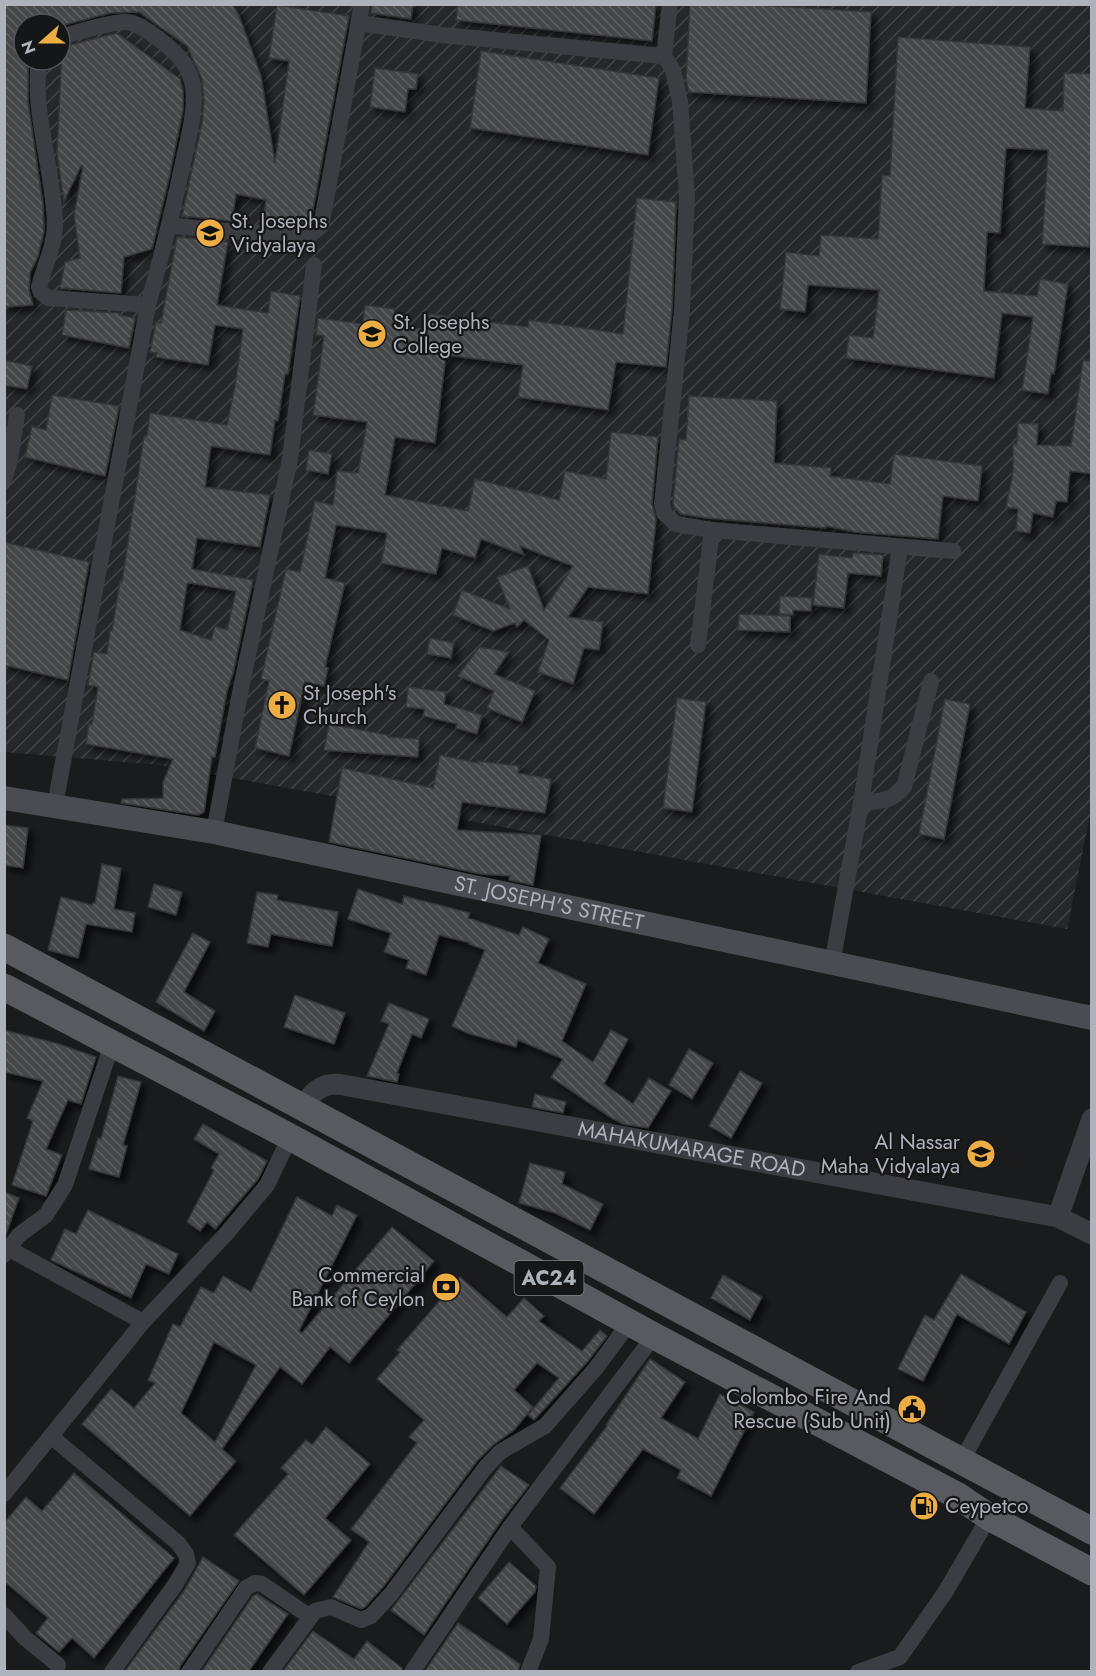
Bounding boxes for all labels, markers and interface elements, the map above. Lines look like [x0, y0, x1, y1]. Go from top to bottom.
north arrow [12, 12, 72, 72]
text: N [15, 37, 41, 57]
place label: St. Josephs Vidyalaya [231, 206, 327, 260]
school or university icon: St. Josephs Vidyalaya [194, 217, 226, 249]
place label: St. Josephs College [393, 307, 489, 361]
school or university icon: St. Josephs College [356, 318, 388, 350]
place label: St Joseph's Church [303, 678, 396, 732]
church icon: St Joseph's Church [266, 689, 298, 721]
street label: ST. JOSEPH'S STREET [451, 868, 646, 938]
street label: MAHAKUMARAGE ROAD [576, 1114, 808, 1185]
place label: Al Nassar Maha Vidyalaya [821, 1127, 961, 1181]
school or university icon: Al Nassar Maha Vidyalaya [965, 1138, 997, 1170]
place label: Commercial Bank of Ceylon [291, 1260, 425, 1314]
road number: AC24 [514, 1261, 584, 1295]
bank icon: Commercial Bank of Ceylon [430, 1271, 462, 1303]
place label: Colombo Fire And Rescue (Sub Unit) [726, 1382, 891, 1436]
public building icon: Colombo Fire And Rescue (Sub Unit) [896, 1393, 928, 1425]
fuel station icon: Ceypetco [908, 1490, 940, 1522]
place label: Ceypetco [945, 1491, 1028, 1521]

